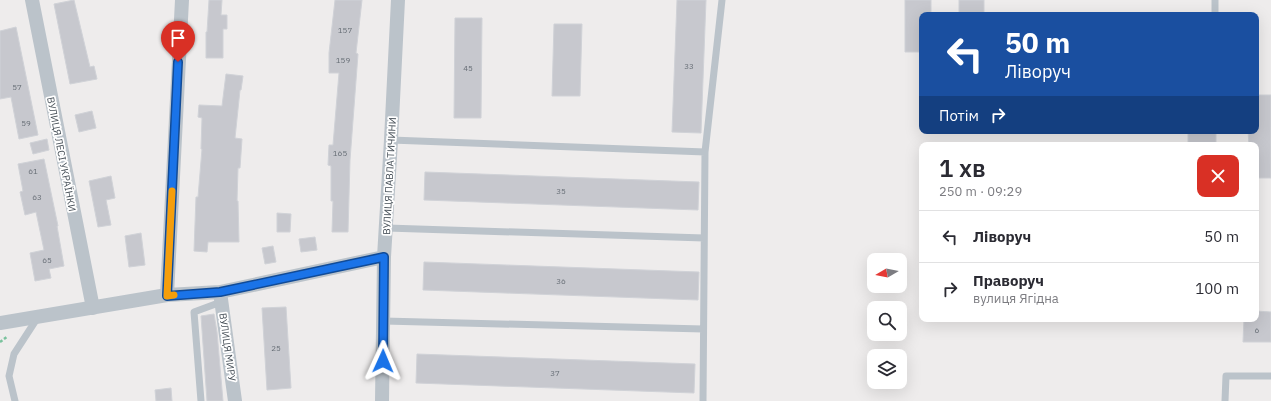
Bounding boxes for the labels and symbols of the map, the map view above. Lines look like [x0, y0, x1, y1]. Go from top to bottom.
pin [161, 21, 195, 62]
house number: 157 [338, 25, 352, 35]
house number: 159 [336, 55, 350, 65]
house number: 33 [684, 61, 694, 71]
house number: 45 [463, 63, 473, 73]
house number: 57 [12, 82, 22, 92]
street label: ВУЛИЦЯ ЛЕСІ УКРАЇНКИ [44, 96, 79, 212]
street label: ВУЛИЦЯ ПАВЛА ТИЧИНИ [380, 117, 399, 235]
house number: 59 [21, 118, 31, 128]
house number: 165 [333, 148, 347, 158]
house number: 61 [28, 166, 38, 176]
house number: 35 [556, 186, 566, 196]
house number: 63 [32, 192, 42, 202]
north arrow [867, 253, 907, 293]
house number: 65 [42, 255, 52, 265]
house number: 36 [556, 276, 566, 286]
street label: ВУЛИЦЯ МИРУ [216, 312, 239, 382]
house number: 6 [1255, 325, 1260, 335]
position arrow [362, 340, 404, 382]
house number: 25 [271, 343, 281, 353]
house number: 37 [550, 368, 560, 378]

